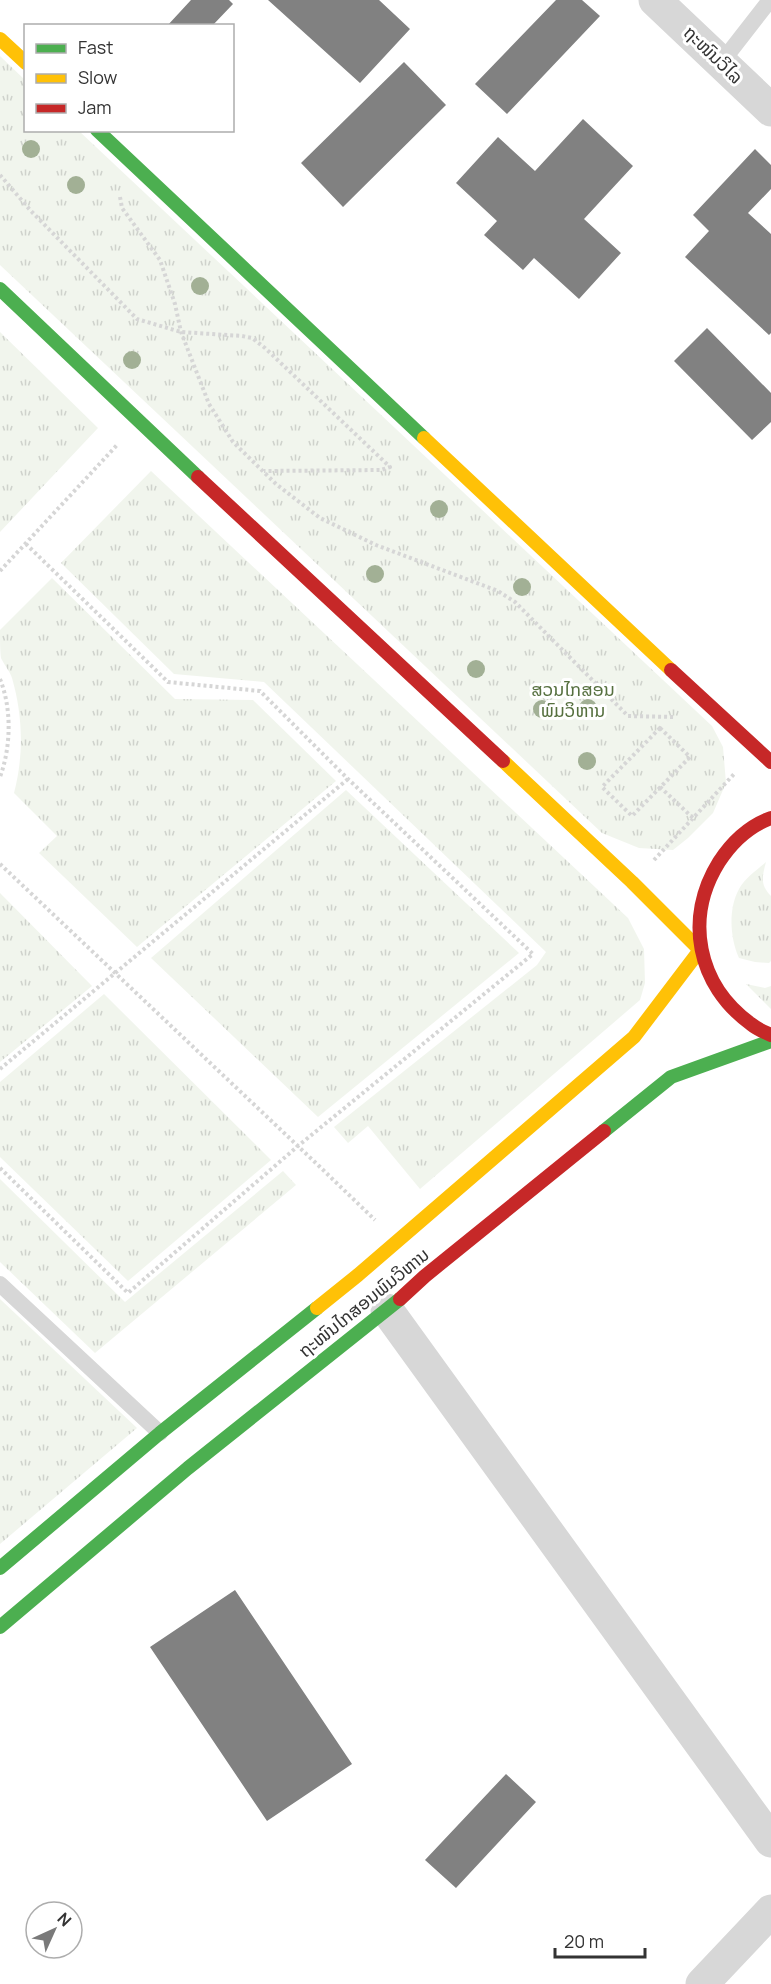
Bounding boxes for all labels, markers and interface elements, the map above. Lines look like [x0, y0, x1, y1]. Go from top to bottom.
street label: ຖະໜົນວິໄລ [679, 20, 749, 89]
legend [24, 24, 234, 132]
text: Fast [78, 35, 113, 59]
text: Slow [78, 65, 118, 89]
text: Jam [78, 95, 112, 119]
park label: ສວນໄກສອນ ພົມວິຫານ [531, 677, 615, 722]
street label: ຖະໜົນໄກສອນພົມວິຫານ [293, 1242, 434, 1362]
north arrow [24, 1900, 84, 1960]
text: N [53, 1908, 76, 1931]
scale bar [555, 1921, 645, 1959]
text: 20 m [564, 1929, 604, 1953]

